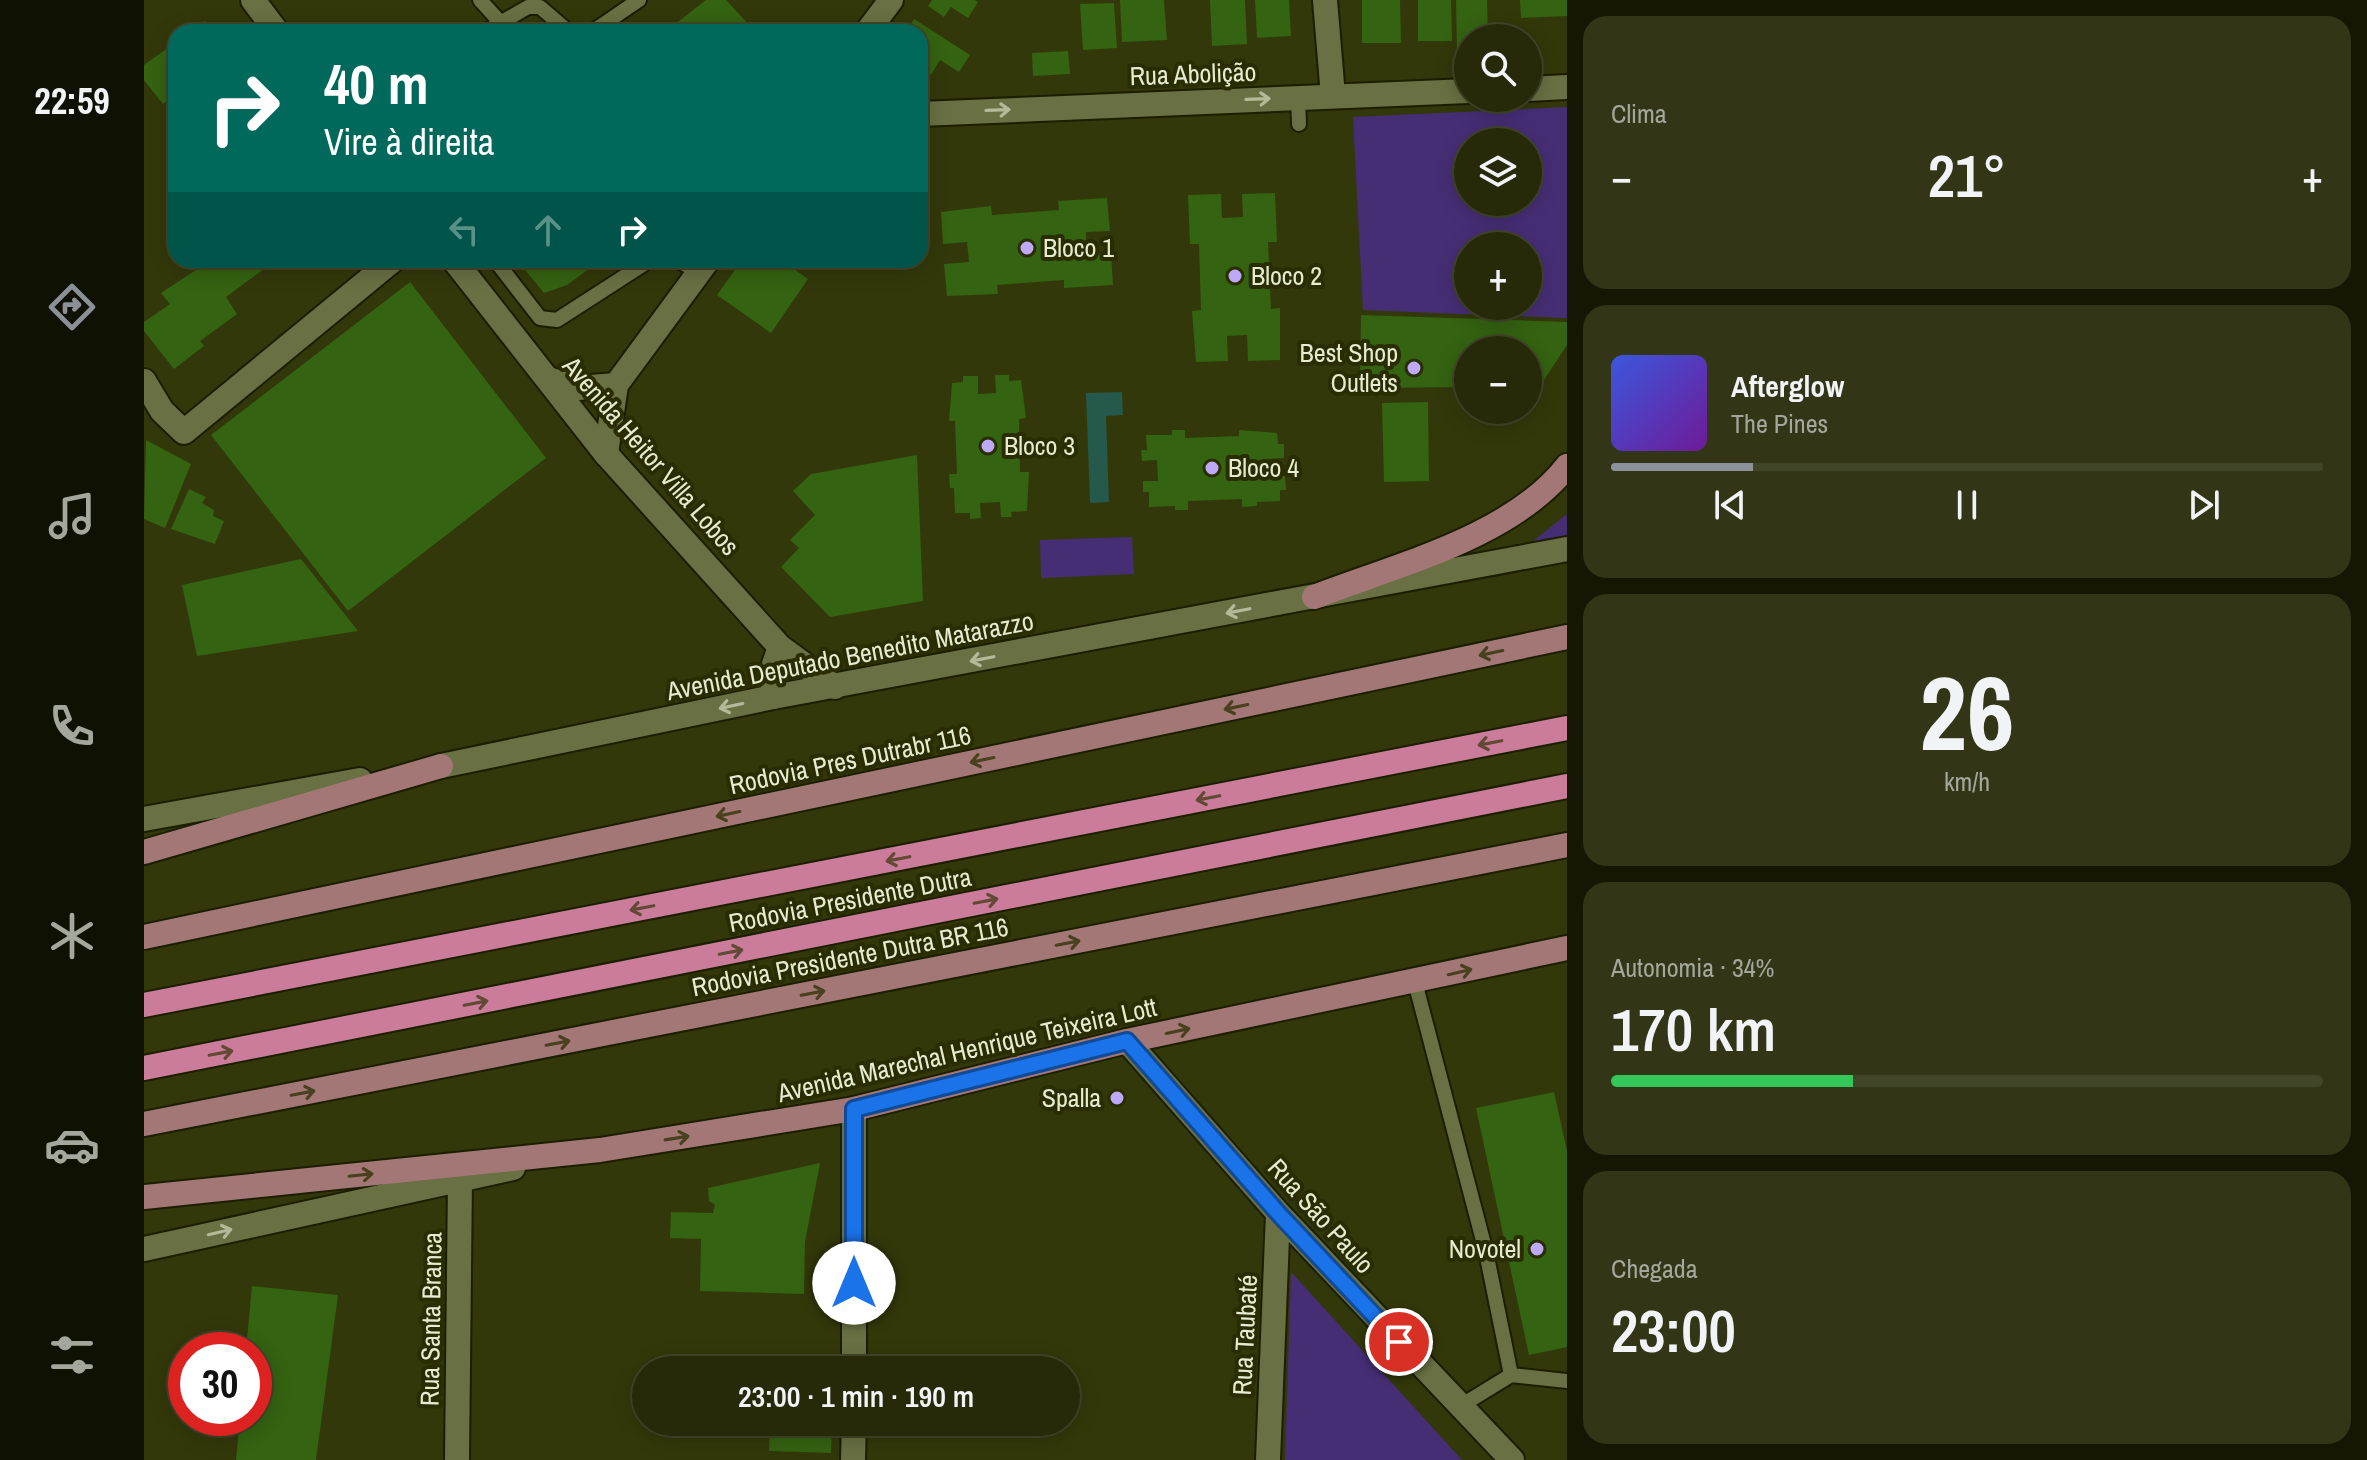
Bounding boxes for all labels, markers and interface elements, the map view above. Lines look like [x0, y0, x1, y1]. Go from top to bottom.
map controls [1454, 24, 1542, 424]
button: search [1454, 24, 1542, 112]
text: 40 m [324, 46, 429, 121]
street label: Rua Abolição [1129, 54, 1257, 93]
icon: right [192, 56, 296, 160]
text: 22:59 [34, 77, 110, 125]
one-way arrow [1244, 92, 1271, 107]
text: Clima [1611, 96, 1667, 131]
one-way arrow [984, 103, 1011, 118]
text: Vire à direita [324, 118, 494, 166]
button: layers [1454, 128, 1542, 216]
text: 21° [1928, 135, 2006, 216]
text: − [1611, 146, 1632, 206]
text: + [2302, 146, 2323, 206]
icon: left [442, 208, 486, 252]
icon: ahead [526, 208, 570, 252]
icon: right [610, 208, 654, 252]
place label: Bloco 1 [1043, 230, 1114, 265]
button: + [1454, 232, 1542, 320]
marker: Bloco 1 [1018, 239, 1036, 257]
place label: Bloco 2 [1251, 258, 1322, 293]
marker: Bloco 2 [1226, 267, 1244, 285]
icon: directions [44, 279, 100, 335]
place label: Best Shop Outlets [1300, 335, 1398, 400]
button: − [1454, 336, 1542, 424]
street label: Avenida Heitor Villa Lobos [555, 348, 748, 563]
marker: Best Shop Outlets [1405, 359, 1423, 377]
text: Afterglow [1731, 366, 1844, 406]
text: The Pines [1731, 406, 1828, 441]
place label: Bloco 3 [1004, 428, 1075, 463]
marker: Bloco 3 [979, 437, 997, 455]
place label: Bloco 4 [1228, 450, 1299, 485]
marker: Bloco 4 [1203, 459, 1221, 477]
icon: previous [1708, 483, 1752, 527]
icon: pause [1945, 483, 1989, 527]
icon: next [2182, 483, 2226, 527]
icon: music [44, 488, 100, 544]
street label: Avenida Deputado Benedito Matarazzo [663, 603, 1036, 708]
one-way arrow [1226, 604, 1251, 619]
text: 26 [1920, 642, 2014, 782]
one-way arrow [1478, 646, 1504, 661]
one-way arrow [970, 653, 996, 668]
icon: phone [44, 698, 100, 754]
one-way arrow [718, 699, 744, 714]
one-way arrow [1224, 700, 1250, 715]
street label: Rodovia Pres Dutrabr 116 [726, 717, 974, 802]
one-way arrow [1478, 736, 1504, 751]
one-way arrow [970, 753, 995, 768]
text: km/h [1944, 764, 1990, 799]
one-way arrow [1195, 791, 1221, 806]
one-way arrow [715, 807, 741, 822]
one-way arrow [885, 852, 911, 867]
street label: Rodovia Presidente Dutra [726, 859, 974, 940]
one-way arrow [972, 893, 998, 908]
one-way arrow [630, 902, 656, 917]
icon: climate [44, 908, 100, 964]
street label: Rodovia Presidente Dutra BR 116 [689, 909, 1011, 1004]
one-way arrow [1055, 934, 1081, 949]
one-way arrow [717, 944, 743, 959]
text: Autonomia · 34% [1611, 950, 1775, 985]
one-way arrow [1446, 964, 1472, 979]
one-way arrow [800, 984, 826, 999]
street label: Avenida Marechal Henrique Teixeira Lott [773, 989, 1160, 1110]
text: 170 km [1611, 989, 1776, 1070]
one-way arrow [462, 994, 488, 1009]
one-way arrow [1164, 1022, 1190, 1037]
one-way arrow [545, 1034, 570, 1049]
one-way arrow [207, 1045, 233, 1060]
place label: Spalla [1042, 1080, 1101, 1115]
one-way arrow [290, 1084, 315, 1099]
marker: Spalla [1108, 1089, 1126, 1107]
icon: car [44, 1117, 100, 1173]
one-way arrow [664, 1130, 690, 1145]
street label: Rua São Paulo [1260, 1151, 1382, 1281]
one-way arrow [347, 1167, 374, 1182]
one-way arrow [207, 1224, 232, 1239]
street label: Rua Santa Branca [411, 1231, 450, 1406]
place label: Novotel [1449, 1231, 1521, 1266]
marker: Novotel [1528, 1240, 1546, 1258]
position arrow [812, 1241, 896, 1325]
text: Chegada [1611, 1251, 1698, 1286]
street label: Rua Taubaté [1224, 1274, 1265, 1396]
text: 23:00 [1611, 1290, 1736, 1371]
pin [1365, 1308, 1433, 1376]
icon: arrive [1377, 1320, 1421, 1364]
icon: filters [44, 1327, 100, 1383]
speed limit sign: 30 [168, 1332, 272, 1436]
text: 23:00 · 1 min · 190 m [738, 1376, 974, 1416]

